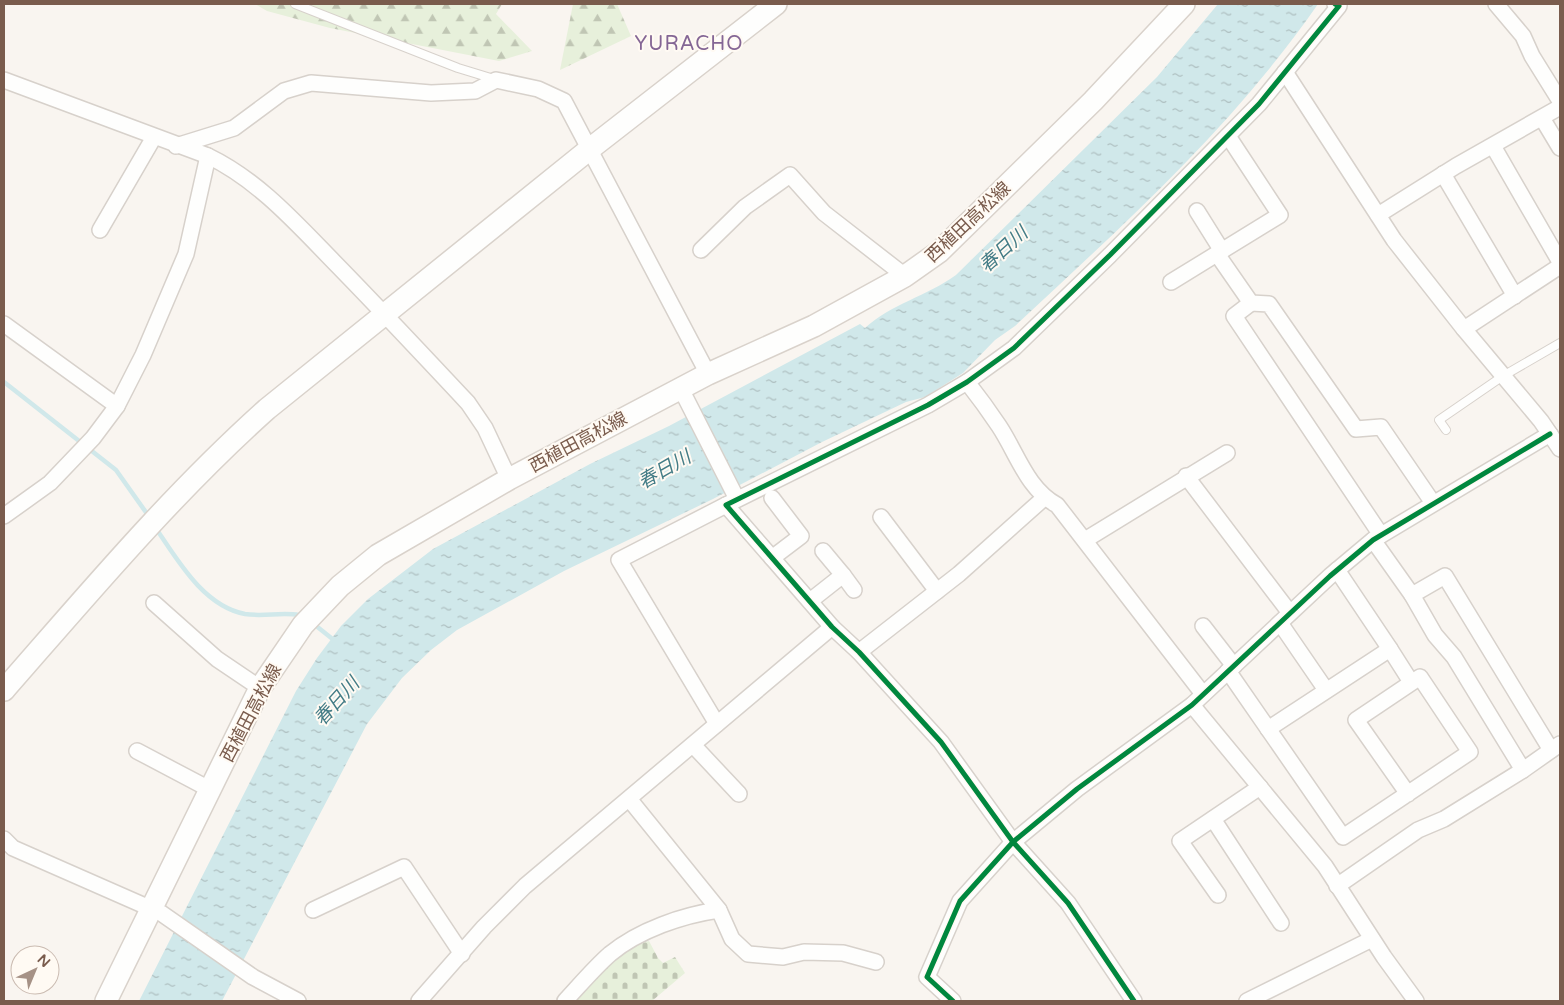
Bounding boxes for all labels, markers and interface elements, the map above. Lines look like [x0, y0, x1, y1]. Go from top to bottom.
district label: YURACHO [634, 32, 744, 56]
street label: 西植田高松線 [921, 177, 1015, 267]
water label: 春日川 [975, 221, 1034, 277]
street label: 西植田高松線 [525, 407, 631, 477]
water label: 春日川 [634, 445, 696, 494]
street label: 西植田高松線 [216, 660, 286, 766]
water label: 春日川 [309, 672, 365, 730]
north arrow [10, 945, 60, 995]
text: N [34, 951, 54, 971]

